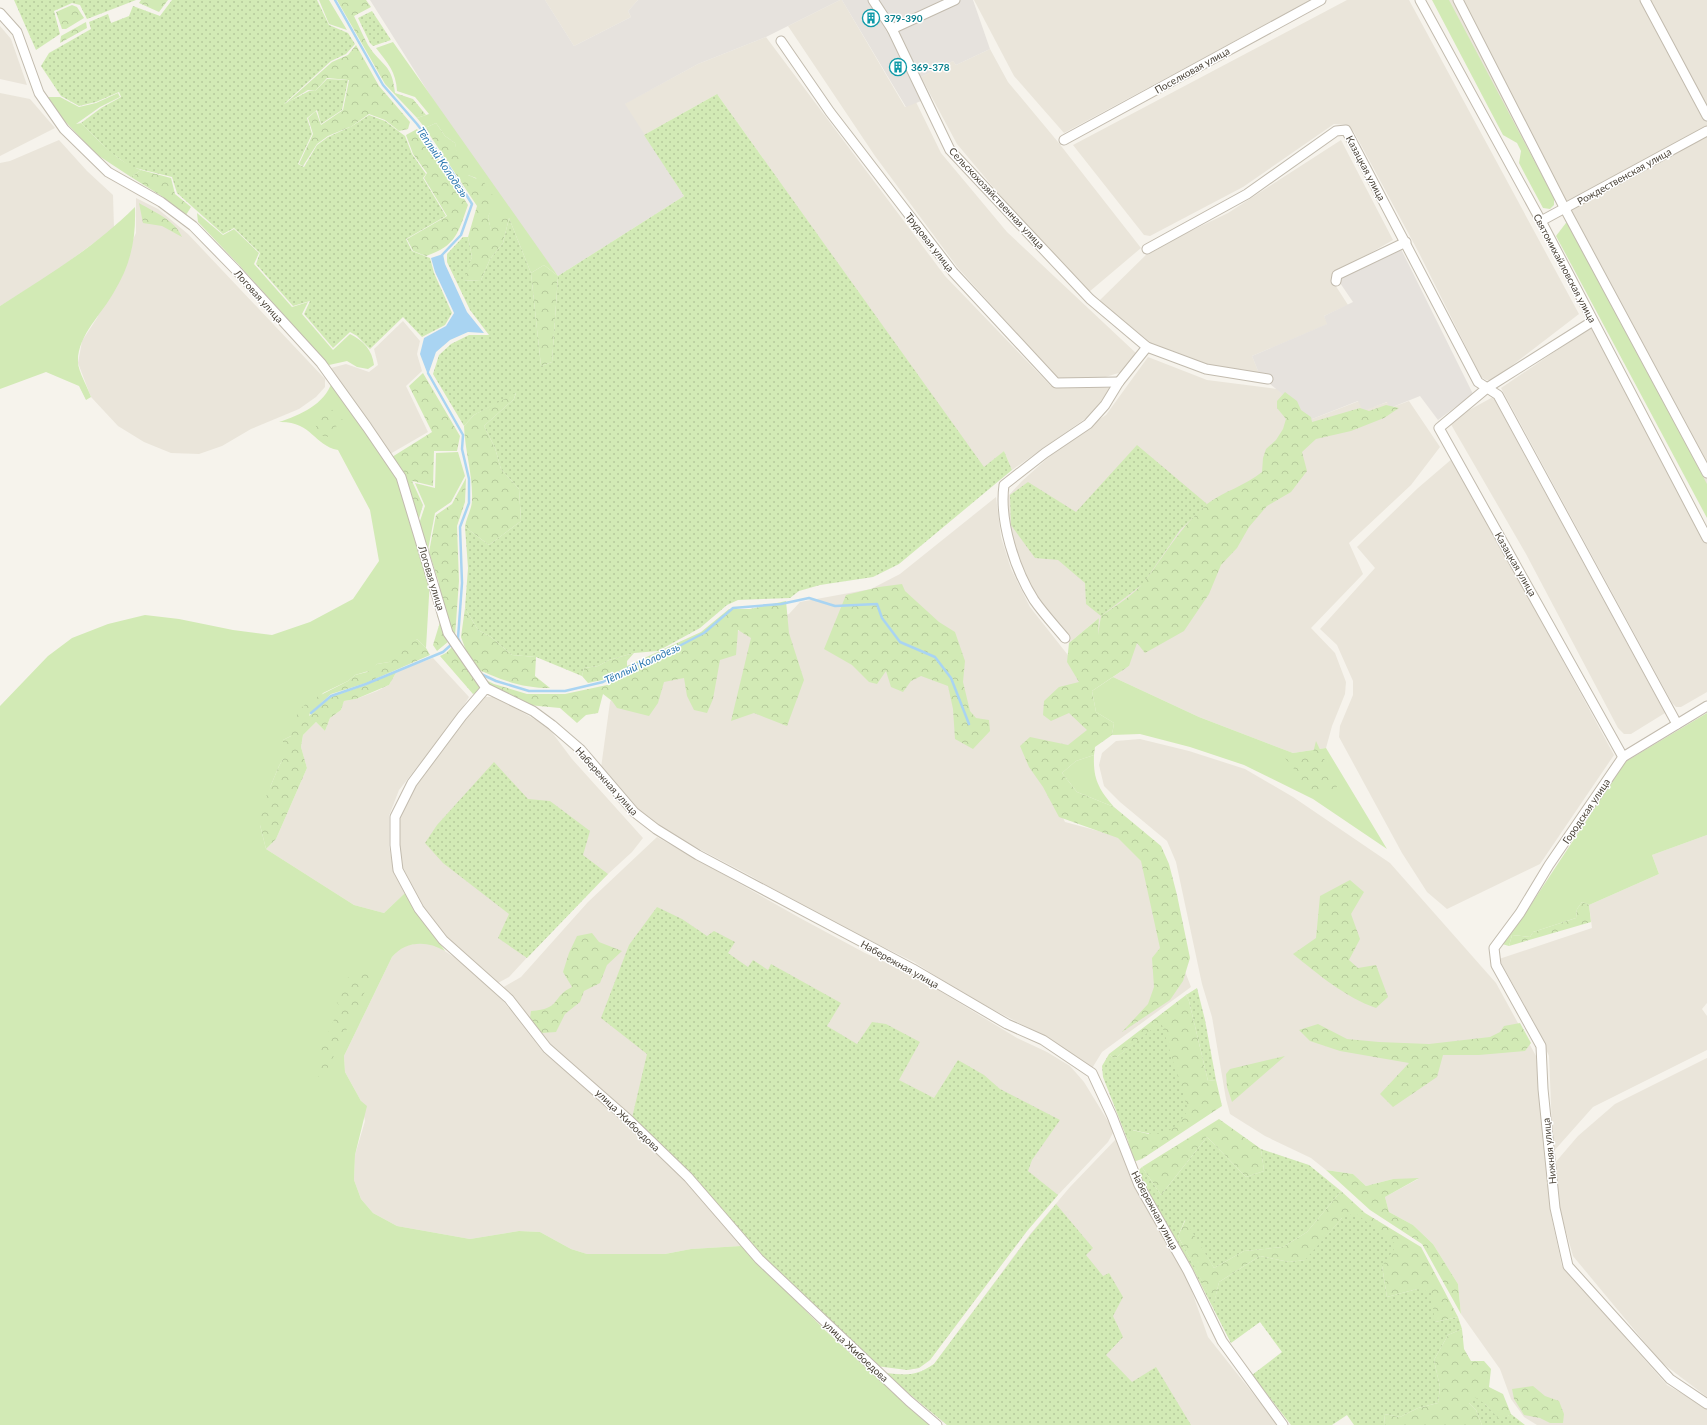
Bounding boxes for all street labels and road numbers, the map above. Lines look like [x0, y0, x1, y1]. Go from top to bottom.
street label: Поселковая улица [1152, 44, 1232, 96]
street label: Казацкая улица [1344, 133, 1388, 203]
street label: Сельскохозяйственная улица [947, 145, 1047, 251]
street label: Рождественская улица [1575, 145, 1673, 207]
street label: Трудовая улица [903, 210, 957, 274]
street label: Святомихайловская улица [1531, 211, 1599, 325]
street label: Логовая улица [231, 266, 286, 325]
street label: Казацкая улица [1493, 530, 1539, 598]
street label: Логовая улица [416, 543, 448, 612]
street label: Набережная улица [573, 744, 641, 818]
street label: Городская улица [1560, 776, 1612, 846]
street label: Набережная улица [859, 937, 941, 991]
street label: улица Жибоедова [593, 1086, 663, 1154]
street label: Нижняя улица [1540, 1117, 1558, 1185]
street label: Набережная улица [1129, 1168, 1181, 1252]
street label: улица Жибоедова [821, 1318, 891, 1384]

